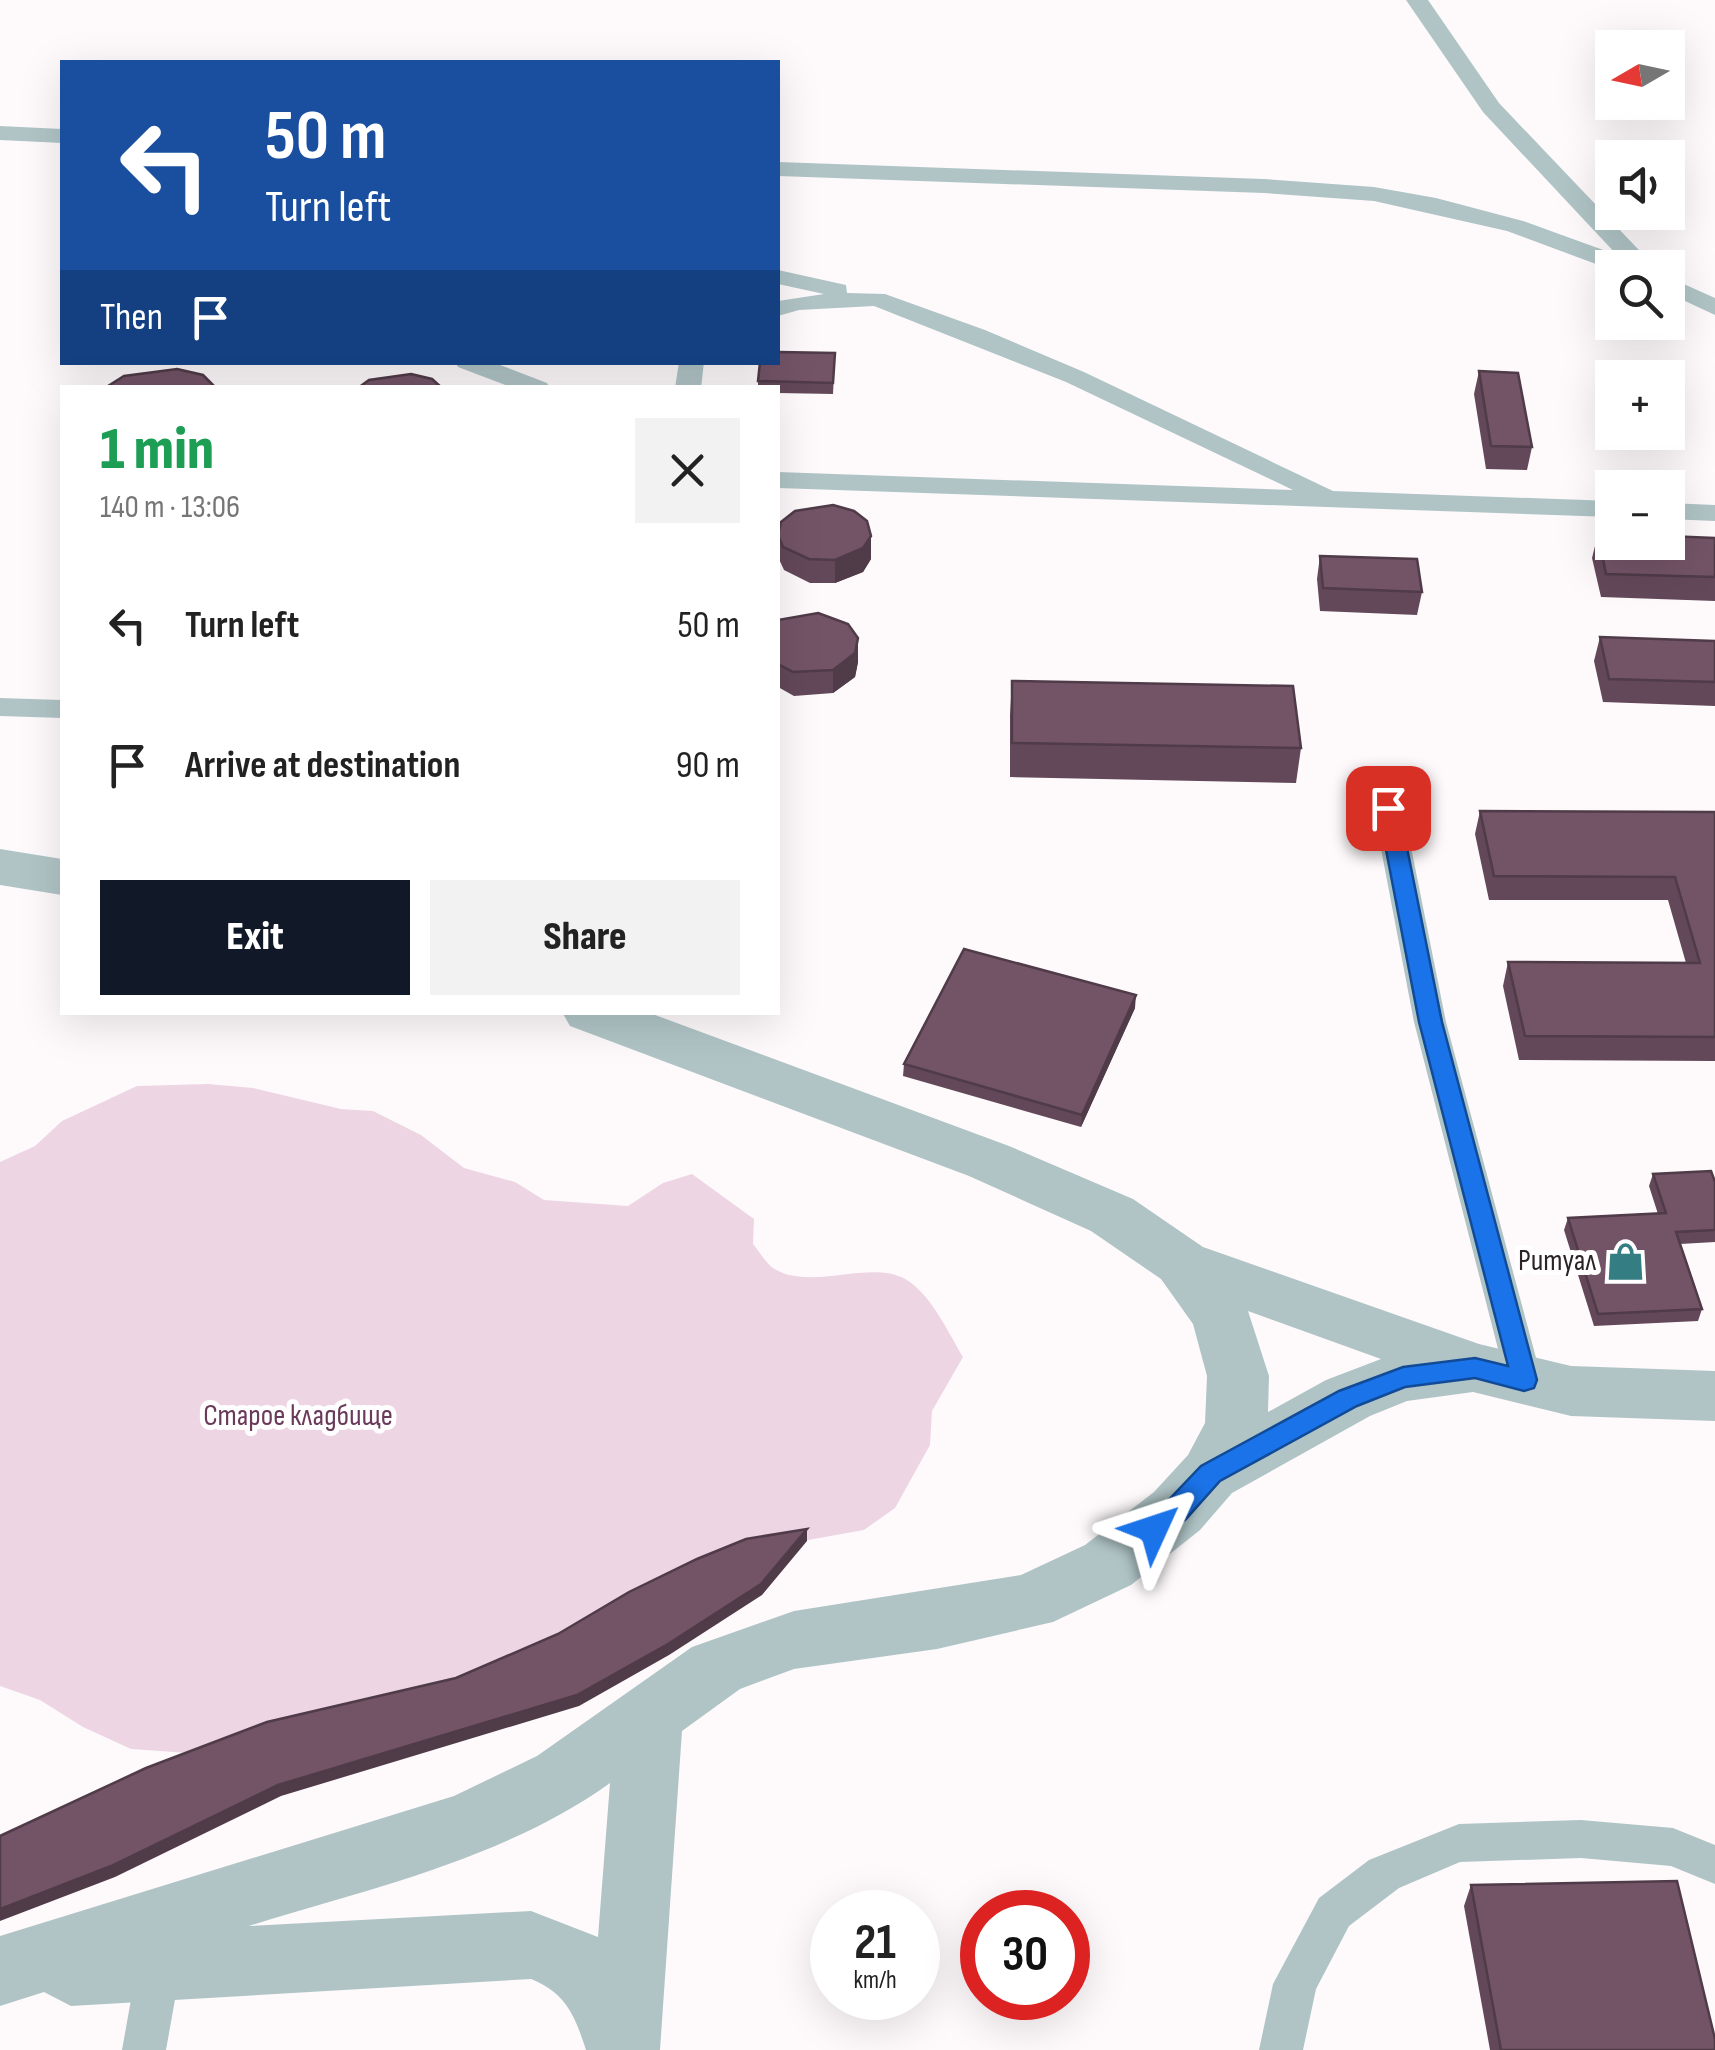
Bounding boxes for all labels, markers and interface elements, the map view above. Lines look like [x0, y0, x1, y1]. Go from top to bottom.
north arrow [1595, 30, 1685, 120]
map controls [1595, 30, 1685, 560]
text: 50 m [265, 95, 386, 179]
icon: left [100, 100, 230, 230]
button: sound [1595, 140, 1685, 230]
text: Turn left [265, 180, 391, 235]
button: search [1595, 250, 1685, 340]
icon: arrive [183, 290, 238, 345]
text: Then [100, 295, 163, 340]
button: + [1595, 360, 1685, 450]
text: 1 min [100, 414, 214, 486]
button: close [635, 418, 740, 523]
button: − [1595, 470, 1685, 560]
text: 140 m · 13:06 [100, 488, 240, 527]
icon: left [100, 598, 155, 653]
text: Turn left [185, 603, 299, 648]
text: 50 m [677, 603, 740, 648]
icon: arrive [100, 738, 155, 793]
text: Arrive at destination [185, 743, 460, 788]
text: 90 m [676, 743, 740, 788]
pin [1346, 766, 1431, 851]
icon: arrive [1361, 781, 1416, 836]
button: Exit [100, 880, 410, 995]
button: Share [430, 880, 740, 995]
shop icon: Ритуал [1605, 1240, 1647, 1282]
place label: Ритуал [1518, 1243, 1596, 1279]
park label: Старое кладбище [203, 1398, 393, 1434]
position arrow [1102, 1477, 1206, 1581]
speed limit sign: 30 [960, 1890, 1090, 2020]
text: 21 [854, 1913, 896, 1973]
text: km/h [853, 1965, 897, 1996]

